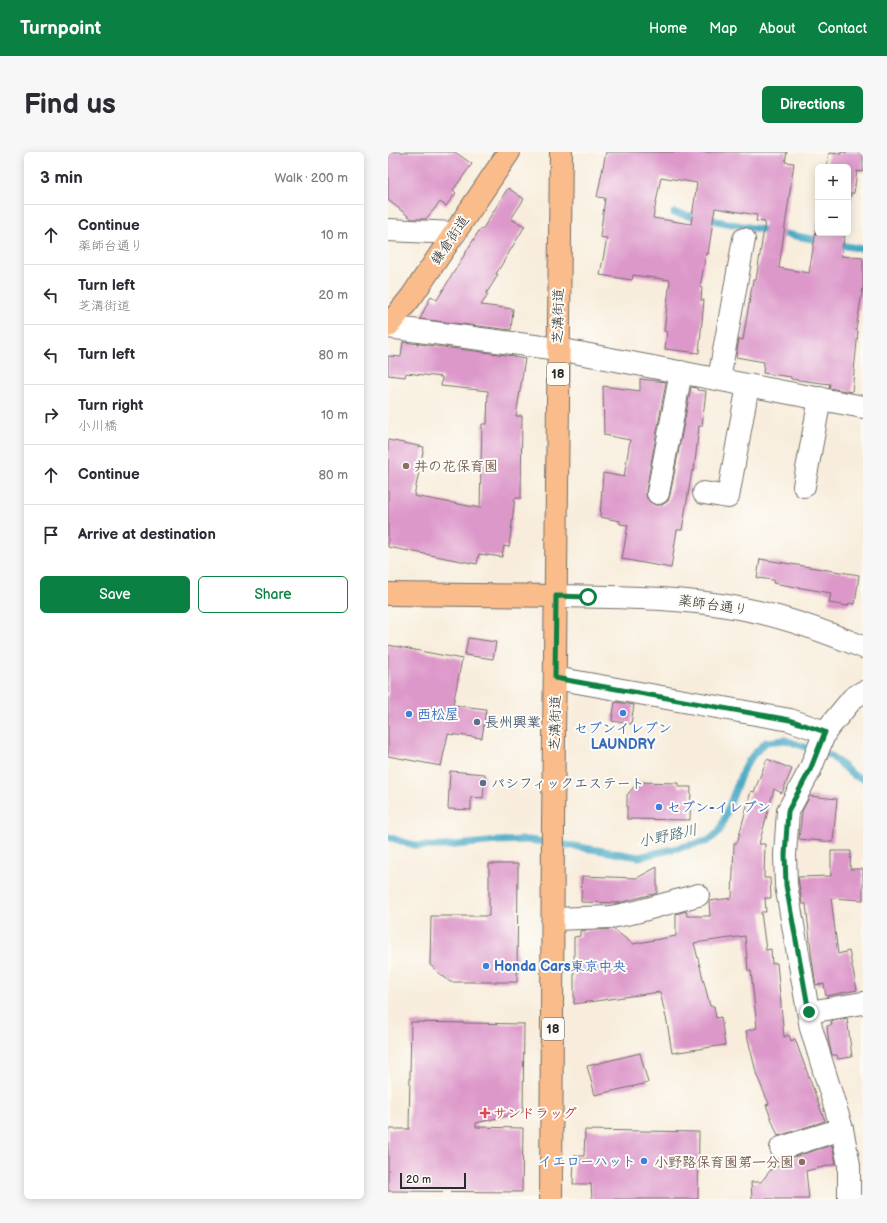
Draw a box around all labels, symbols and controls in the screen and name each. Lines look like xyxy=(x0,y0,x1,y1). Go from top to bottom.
text: Turnpoint xyxy=(20,17,101,40)
text: Home xyxy=(649,20,687,37)
text: Map xyxy=(709,20,737,37)
text: About xyxy=(759,20,796,37)
text: Contact xyxy=(818,20,867,37)
button: Directions xyxy=(762,86,863,123)
text: Find us xyxy=(24,88,116,121)
map controls xyxy=(815,164,851,236)
button: + xyxy=(815,164,851,200)
text: 3 min xyxy=(40,168,83,188)
text: Walk · 200 m xyxy=(275,170,348,186)
button: − xyxy=(815,200,851,236)
street label: 鎌倉街道 xyxy=(427,212,473,268)
text: Continue xyxy=(78,216,140,235)
icon: ahead xyxy=(40,224,62,246)
text: 10 m xyxy=(321,227,348,243)
text: 薬師台通り xyxy=(78,238,143,254)
text: Turn left xyxy=(78,276,135,295)
icon: left xyxy=(40,284,62,306)
text: 20 m xyxy=(318,287,348,303)
street label: 芝溝街道 xyxy=(549,288,567,344)
text: 芝溝街道 xyxy=(78,298,130,314)
icon: left xyxy=(40,344,62,366)
text: Turn left xyxy=(78,345,135,364)
text: 80 m xyxy=(319,347,348,363)
road number: 18 xyxy=(547,363,569,385)
text: Turn right xyxy=(78,396,143,415)
icon: right xyxy=(40,404,62,426)
text: 10 m xyxy=(321,407,348,423)
text: 小川橋 xyxy=(78,418,117,434)
place label: 井の花保育園 xyxy=(414,458,498,475)
marker: 井の花保育園 xyxy=(401,461,411,471)
icon: ahead xyxy=(40,464,62,486)
text: Continue xyxy=(78,465,140,484)
text: 80 m xyxy=(319,467,348,483)
icon: arrive xyxy=(40,524,62,546)
text: Arrive at destination xyxy=(78,525,216,544)
button: Save xyxy=(40,576,190,613)
button: Share xyxy=(198,576,348,613)
route start xyxy=(579,588,597,606)
street label: 薬師台通り xyxy=(677,592,749,618)
street label: 芝溝街道 xyxy=(546,695,564,751)
place label: 西松屋 xyxy=(417,706,459,723)
marker: セブンイレブン LAUNDRY xyxy=(618,708,628,718)
marker: 西松屋 xyxy=(404,709,414,719)
place label: 長州興業 xyxy=(485,714,541,731)
marker: 長州興業 xyxy=(472,717,482,727)
place label: セブンイレブン LAUNDRY xyxy=(574,720,672,753)
place label: パシフィックエステート xyxy=(491,775,645,792)
marker: パシフィックエステート xyxy=(478,778,488,788)
place label: セブン-イレブン xyxy=(667,799,771,816)
marker: セブン-イレブン xyxy=(654,802,664,812)
water label: 小野路川 xyxy=(637,820,699,852)
place label: Honda Cars東京中央 xyxy=(494,958,627,975)
marker: Honda Cars東京中央 xyxy=(481,961,491,971)
route end xyxy=(800,1003,818,1021)
road number: 18 xyxy=(542,1018,564,1040)
place label: サンドラッグ xyxy=(493,1105,577,1122)
marker: サンドラッグ xyxy=(480,1108,490,1118)
place label: イエローハット xyxy=(538,1153,636,1170)
place label: 小野路保育園第一分園 xyxy=(654,1154,794,1171)
marker: イエローハット xyxy=(639,1156,649,1166)
marker: 小野路保育園第一分園 xyxy=(797,1157,807,1167)
scale bar xyxy=(400,1171,466,1190)
text: 20 m xyxy=(406,1173,431,1186)

